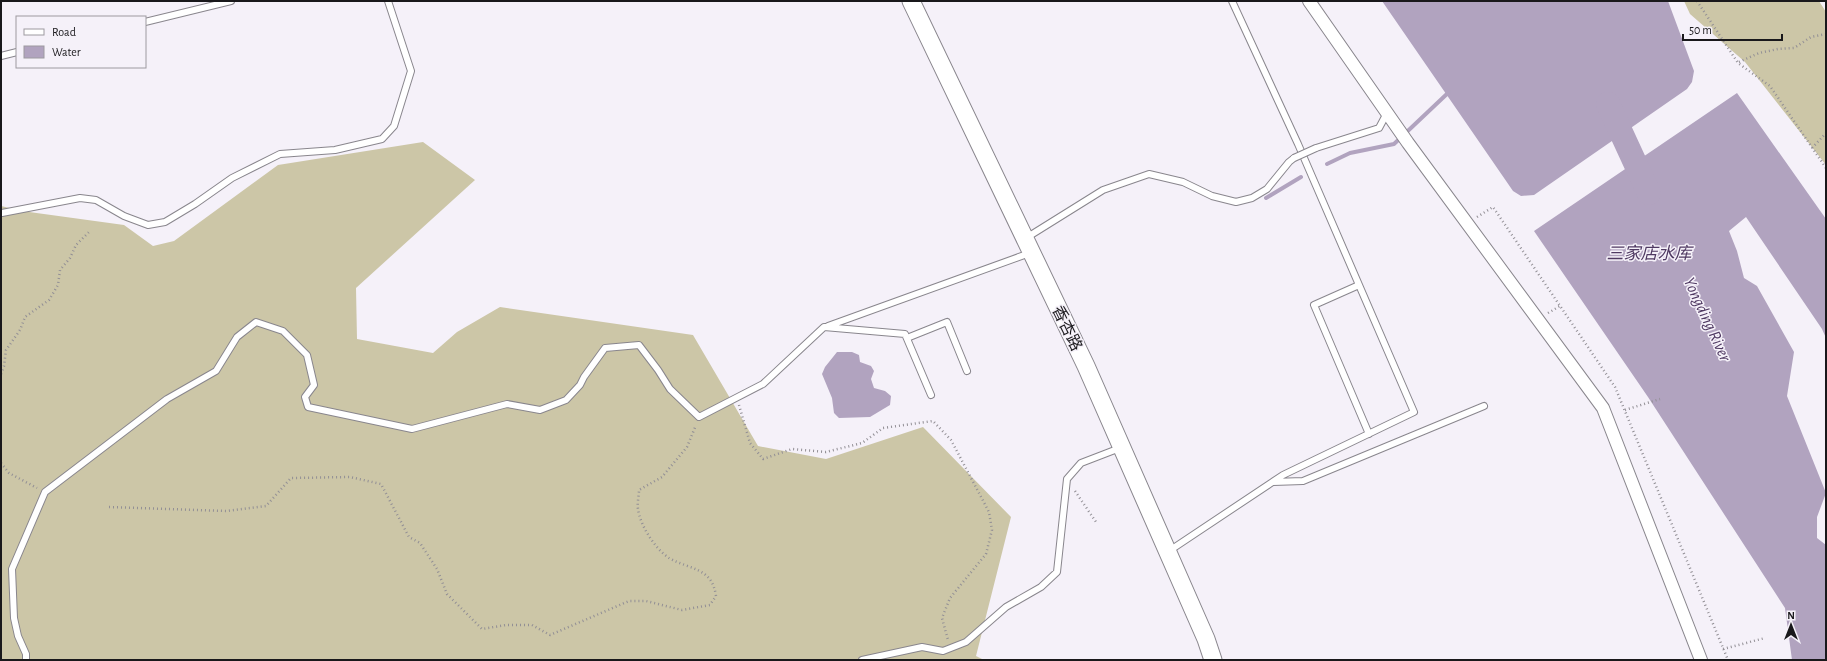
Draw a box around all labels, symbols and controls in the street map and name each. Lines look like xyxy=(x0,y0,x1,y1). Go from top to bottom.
legend xyxy=(16,16,146,68)
scale bar xyxy=(1683,16,1782,42)
text: 50 m xyxy=(1689,24,1712,36)
text: Road xyxy=(52,26,76,38)
text: Water xyxy=(52,46,81,58)
water label: 三家店水库 xyxy=(1607,244,1694,262)
water label: Yongding River xyxy=(1681,275,1735,364)
street label: 香杏路 xyxy=(1049,303,1086,354)
north arrow xyxy=(1771,605,1811,645)
text: N xyxy=(1787,610,1795,621)

